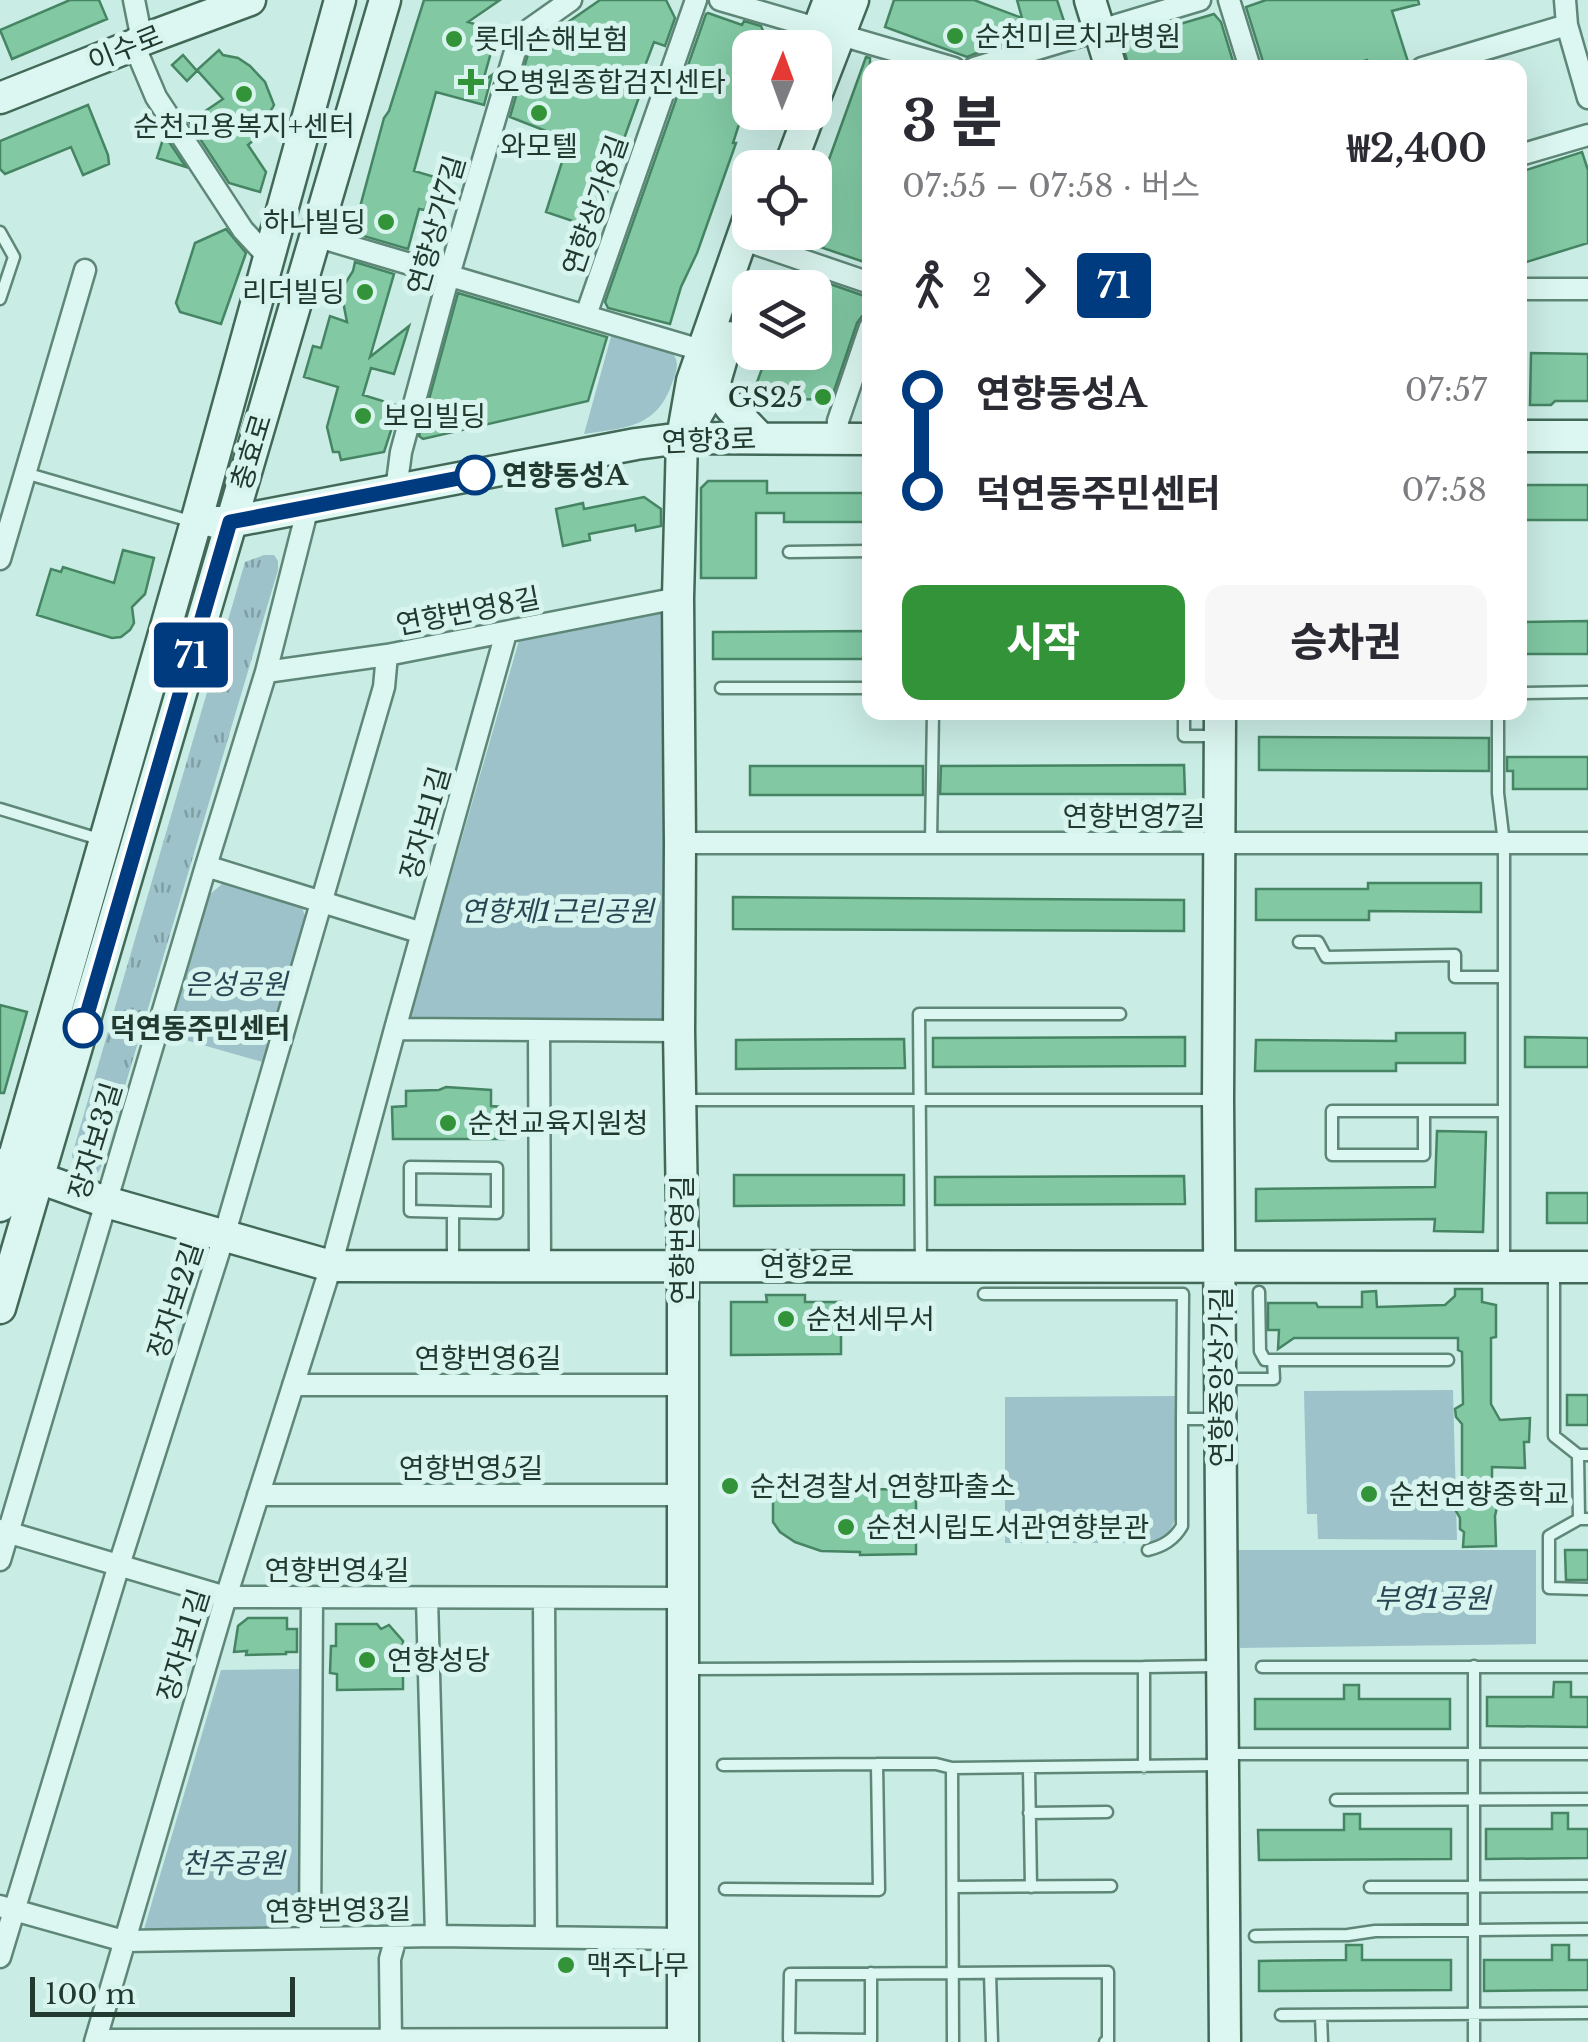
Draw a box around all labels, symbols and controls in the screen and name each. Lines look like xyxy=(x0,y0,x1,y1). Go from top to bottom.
street label: 이수로 xyxy=(83,18,168,79)
place label: 순천미르치과병원 xyxy=(975,19,1181,54)
place label: 롯데손해보험 xyxy=(474,22,629,57)
marker: 순천미르치과병원 xyxy=(944,25,966,47)
marker: 롯데손해보험 xyxy=(443,28,465,50)
north arrow xyxy=(732,30,832,130)
map controls xyxy=(732,30,832,370)
place label: 오병원종합검진센타 xyxy=(494,65,726,100)
marker: 오병원종합검진센타 xyxy=(458,69,484,95)
marker: 순천고용복지+센터 xyxy=(233,83,255,105)
text: 3 분 xyxy=(902,88,1002,156)
marker: 와모텔 xyxy=(528,102,550,124)
place label: 순천고용복지+센터 xyxy=(133,109,355,144)
text: ₩2,400 xyxy=(1347,125,1487,172)
place label: 와모텔 xyxy=(500,129,578,164)
street label: 연향상가8길 xyxy=(555,131,636,280)
button: locate xyxy=(732,150,832,250)
street label: 연향상가7길 xyxy=(400,152,473,299)
text: 07:55 – 07:58 · 버스 xyxy=(902,166,1200,206)
place label: 하나빌딩 xyxy=(263,205,366,240)
marker: 하나빌딩 xyxy=(375,211,397,233)
icon: walk xyxy=(902,258,957,313)
icon: forward xyxy=(1007,258,1062,313)
text: 71 xyxy=(1097,264,1131,307)
text: 2 xyxy=(972,265,992,305)
button: layers xyxy=(732,270,832,370)
place label: 리더빌딩 xyxy=(242,275,345,310)
marker: 리더빌딩 xyxy=(354,281,376,303)
text: 연향동성A xyxy=(976,370,1147,417)
text: 07:57 xyxy=(1405,370,1487,410)
place label: GS25 xyxy=(727,380,803,415)
marker: GS25 xyxy=(812,386,834,408)
place label: 보임빌딩 xyxy=(383,399,486,434)
marker: 보임빌딩 xyxy=(352,405,374,427)
street label: 충효로 xyxy=(223,410,280,494)
street label: 연향3로 xyxy=(661,421,757,460)
marker: 연향동성A xyxy=(456,456,494,494)
place label: 연향동성A xyxy=(502,458,629,493)
text: 덕연동주민센터 xyxy=(976,470,1221,517)
text: 07:58 xyxy=(1401,470,1487,510)
street label: 연향번영8길 xyxy=(393,580,543,643)
button: 시작 xyxy=(902,585,1185,700)
button: 승차권 xyxy=(1205,585,1487,700)
line badge: 71 xyxy=(146,622,236,688)
text: 71 xyxy=(174,634,208,677)
street label: 장자보1길 xyxy=(393,763,458,883)
street label: 연향번영7길 xyxy=(1063,799,1205,834)
park label: 연향제1근린공원 xyxy=(460,894,656,929)
park label: 은성공원 xyxy=(184,967,290,1002)
marker: 덕연동주민센터 xyxy=(64,1009,102,1047)
place label: 덕연동주민센터 xyxy=(110,1011,290,1046)
street label: 장자보3길 xyxy=(61,1079,130,1204)
place label: 순천교육지원청 xyxy=(468,1106,648,1141)
marker: 순천교육지원청 xyxy=(437,1112,459,1134)
street label: 연향번영길 xyxy=(665,1176,700,1304)
street label: 장자보2길 xyxy=(140,1238,211,1363)
street label: 연향2로 xyxy=(760,1249,854,1284)
street label: 연향중앙상가길 xyxy=(1204,1287,1239,1467)
place label: 순천세무서 xyxy=(806,1302,935,1337)
marker: 순천세무서 xyxy=(775,1308,797,1330)
street label: 연향번영6길 xyxy=(415,1341,561,1376)
street label: 연향번영5길 xyxy=(399,1451,543,1486)
place label: 순천경찰서 연향파출소 xyxy=(750,1469,1016,1504)
marker: 순천경찰서 연향파출소 xyxy=(719,1475,741,1497)
place label: 순천연향중학교 xyxy=(1389,1477,1569,1512)
marker: 순천연향중학교 xyxy=(1358,1483,1380,1505)
place label: 순천시립도서관연향분관 xyxy=(866,1510,1149,1545)
marker: 순천시립도서관연향분관 xyxy=(835,1516,857,1538)
street label: 연향번영4길 xyxy=(264,1553,410,1588)
park label: 부영1공원 xyxy=(1374,1581,1492,1616)
street label: 장자보1길 xyxy=(150,1585,217,1706)
place label: 연향성당 xyxy=(387,1643,490,1678)
marker: 연향성당 xyxy=(356,1649,378,1671)
park label: 천주공원 xyxy=(181,1846,287,1881)
street label: 연향번영3길 xyxy=(265,1892,411,1929)
place label: 맥주나무 xyxy=(586,1948,689,1983)
marker: 맥주나무 xyxy=(555,1954,577,1976)
scale bar xyxy=(30,1972,295,2016)
text: 100 m xyxy=(45,1977,136,2012)

